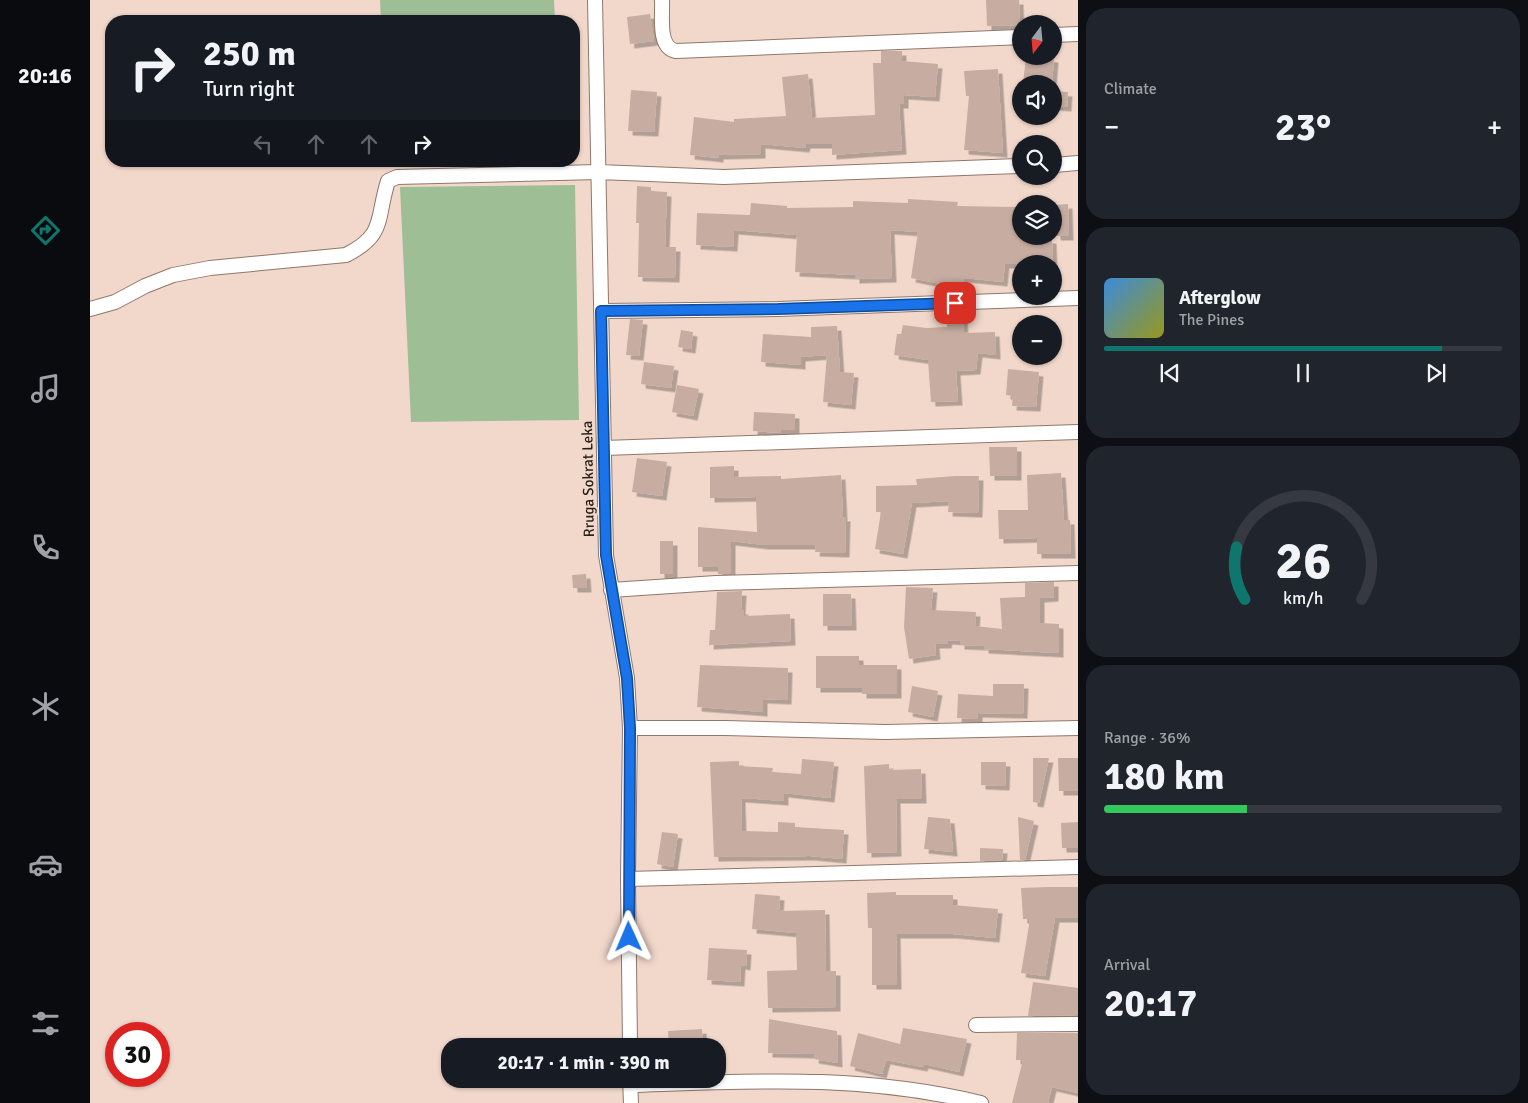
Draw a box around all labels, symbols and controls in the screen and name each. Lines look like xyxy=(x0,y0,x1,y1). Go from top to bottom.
north arrow xyxy=(1012,15,1062,65)
map controls xyxy=(1012,15,1062,365)
text: 250 m xyxy=(203,32,296,75)
icon: right xyxy=(120,35,185,100)
text: 20:16 xyxy=(18,62,72,89)
text: Turn right xyxy=(203,75,295,102)
button: sound xyxy=(1012,75,1062,125)
text: Climate xyxy=(1104,79,1157,99)
text: 23° xyxy=(1275,104,1331,151)
text: − xyxy=(1104,110,1119,144)
text: + xyxy=(1487,110,1502,144)
icon: left xyxy=(249,130,277,158)
icon: ahead xyxy=(302,130,330,158)
icon: ahead xyxy=(355,130,383,158)
icon: right xyxy=(408,130,436,158)
button: search xyxy=(1012,135,1062,185)
button: layers xyxy=(1012,195,1062,245)
icon: directions xyxy=(28,213,63,248)
button: + xyxy=(1012,255,1062,305)
pin xyxy=(934,282,976,324)
text: Afterglow xyxy=(1179,286,1261,310)
icon: arrive xyxy=(941,289,969,317)
text: The Pines xyxy=(1179,310,1244,330)
button: − xyxy=(1012,315,1062,365)
icon: previous xyxy=(1156,359,1184,387)
icon: pause xyxy=(1289,359,1317,387)
icon: next xyxy=(1422,359,1450,387)
icon: music xyxy=(28,371,63,406)
street label: Rruga Sokrat Leka xyxy=(578,421,598,537)
text: 26 xyxy=(1275,529,1331,593)
icon: phone xyxy=(28,530,63,565)
text: km/h xyxy=(1283,587,1323,609)
icon: climate xyxy=(28,689,63,724)
text: Range · 36% xyxy=(1104,728,1190,748)
text: 180 km xyxy=(1104,753,1225,800)
icon: car xyxy=(28,847,63,882)
position arrow xyxy=(602,910,654,962)
text: Arrival xyxy=(1104,955,1150,975)
text: 20:17 xyxy=(1104,980,1197,1027)
icon: filters xyxy=(28,1006,63,1041)
speed limit sign: 30 xyxy=(105,1022,170,1087)
text: 20:17 · 1 min · 390 m xyxy=(497,1051,670,1075)

